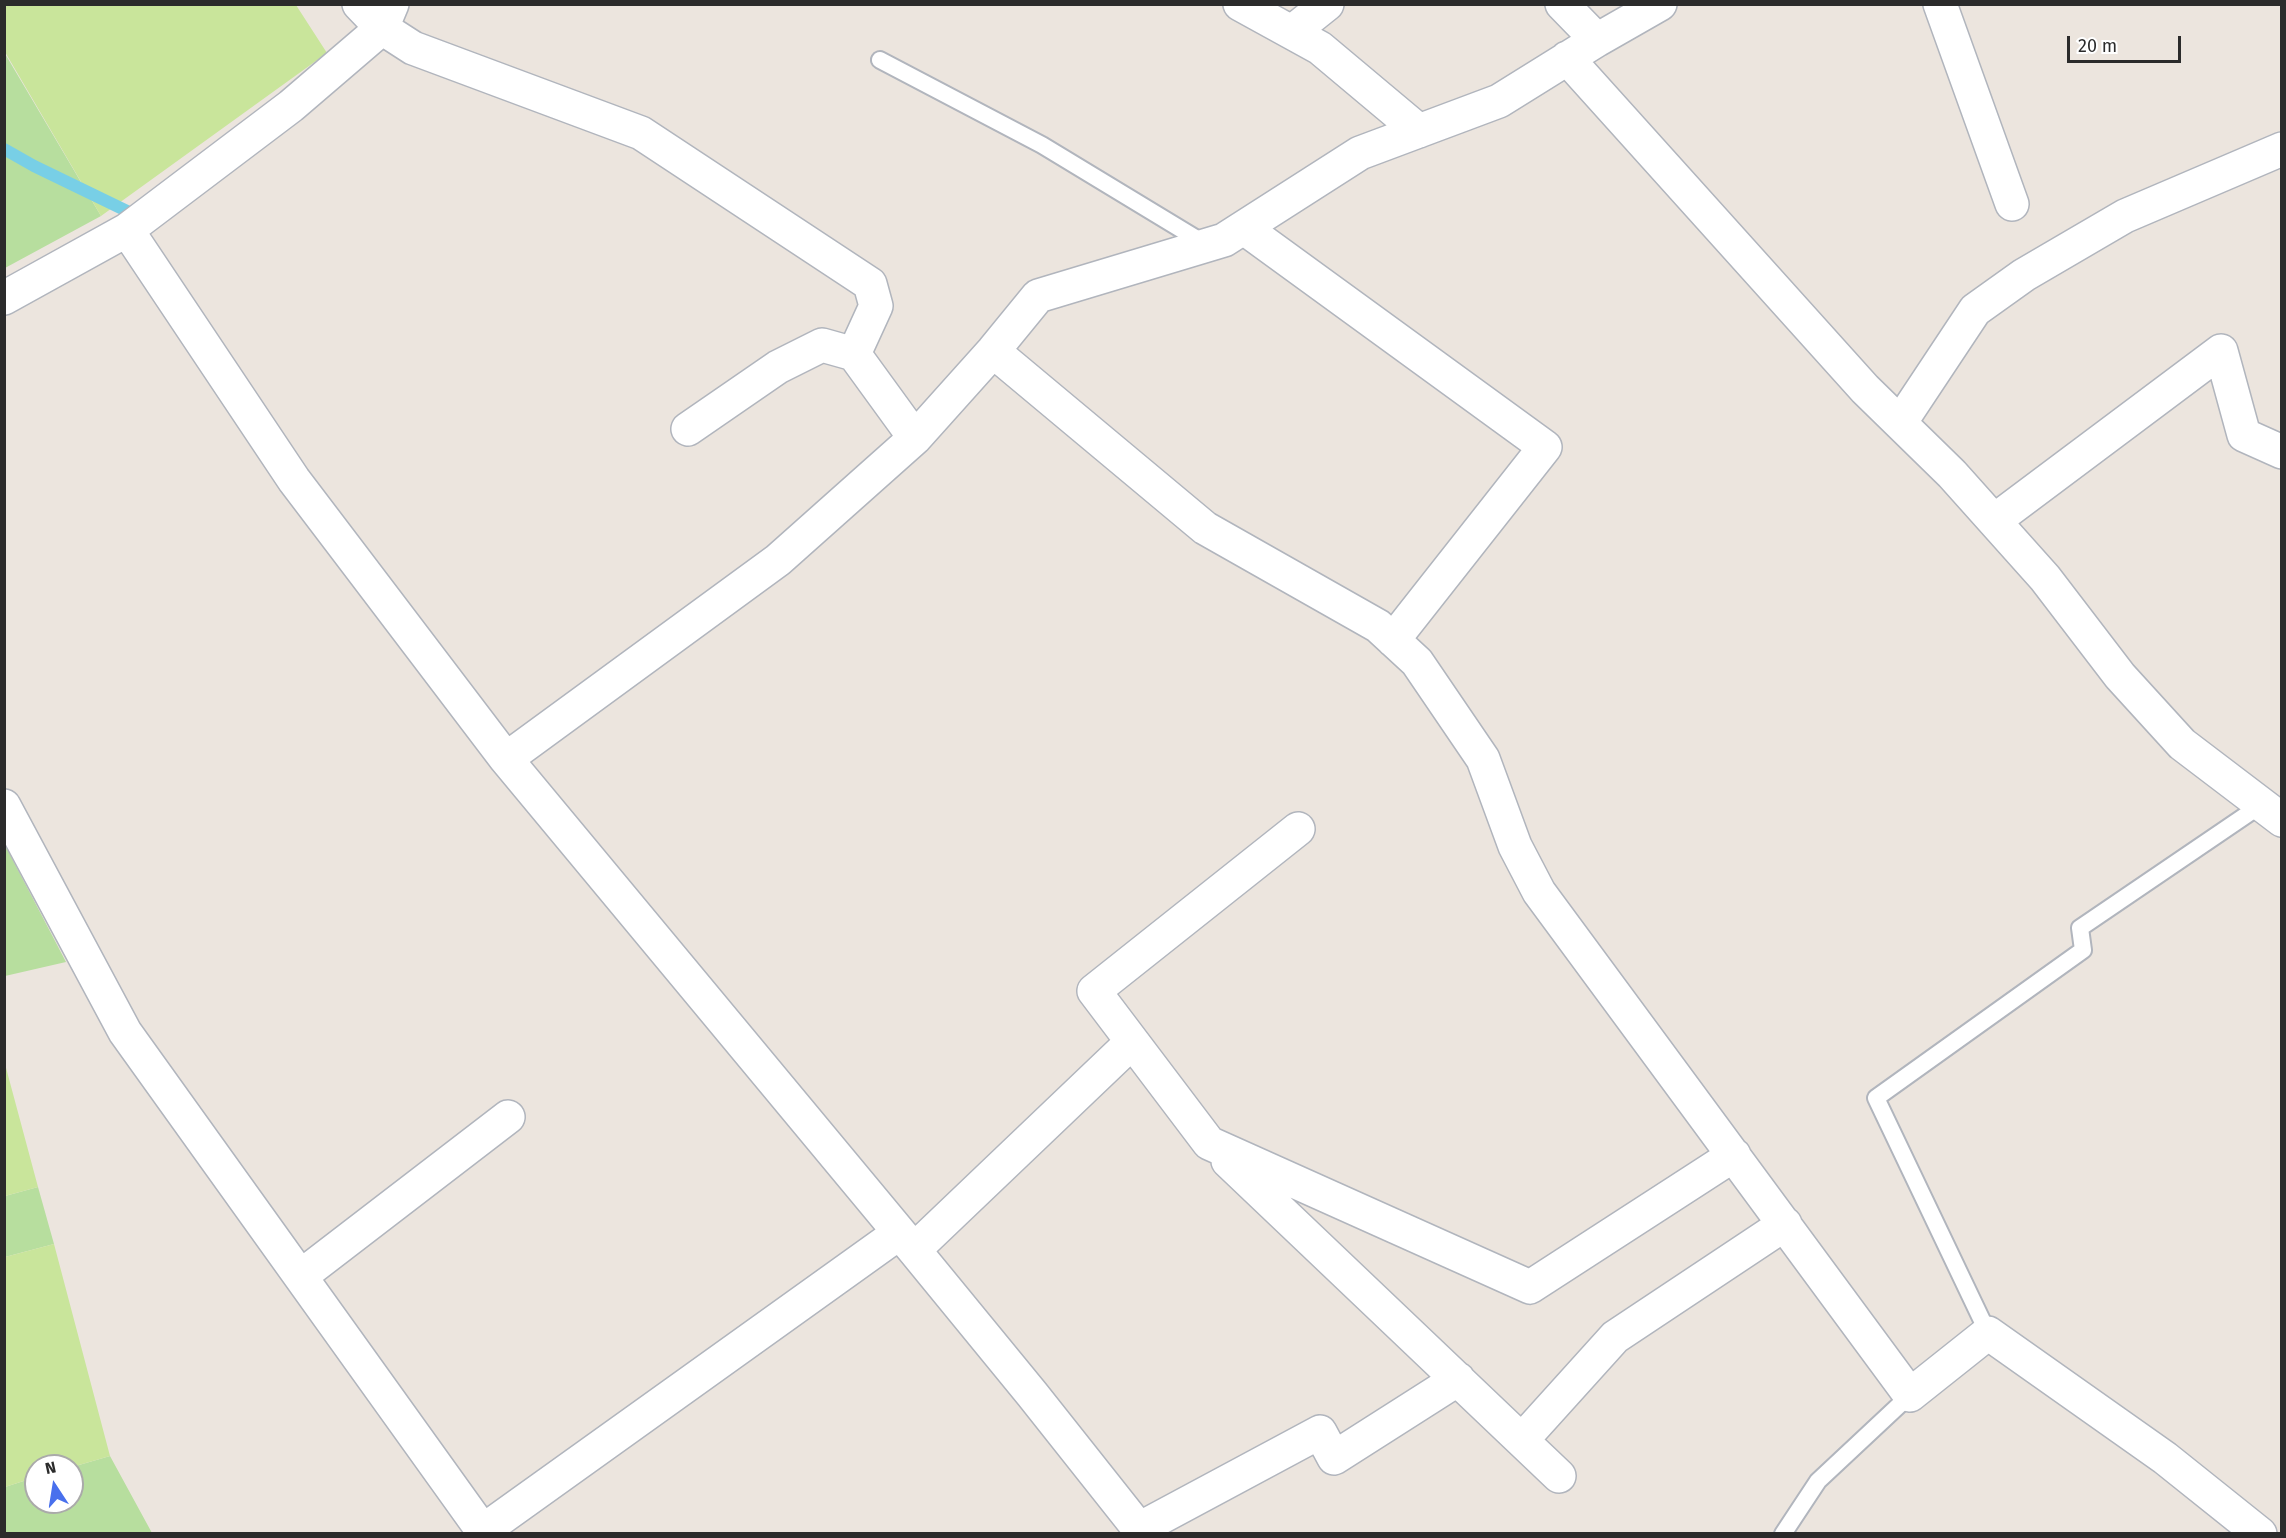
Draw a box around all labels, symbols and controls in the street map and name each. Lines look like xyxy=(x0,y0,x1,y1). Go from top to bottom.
scale bar xyxy=(2070,24,2184,62)
text: 20 m xyxy=(2078,35,2117,57)
north arrow xyxy=(24,1454,84,1514)
text: N xyxy=(43,1457,58,1478)

